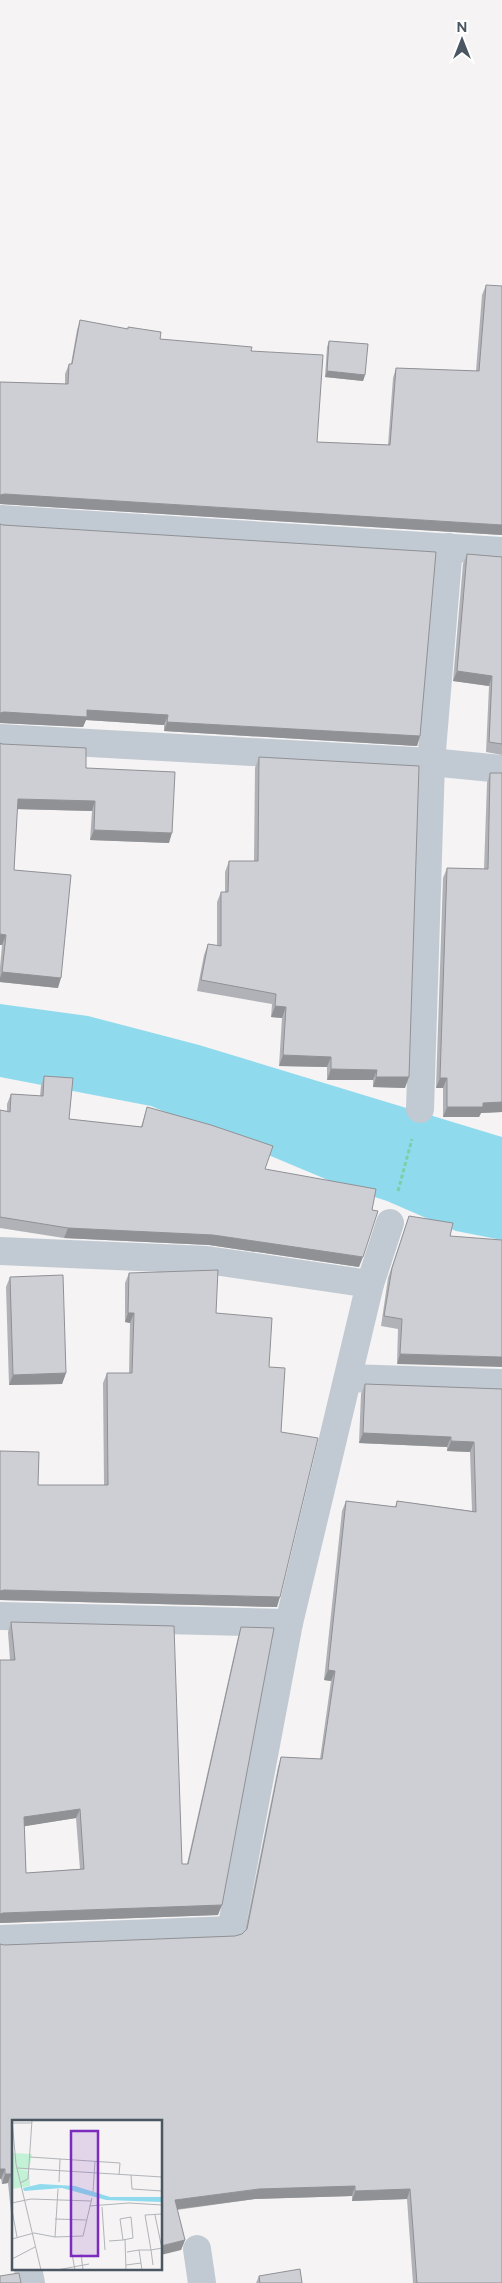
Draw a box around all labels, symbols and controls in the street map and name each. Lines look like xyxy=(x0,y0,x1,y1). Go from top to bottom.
north arrow xyxy=(437,15,487,65)
text: N xyxy=(457,19,467,36)
inset map xyxy=(12,2120,162,2270)

